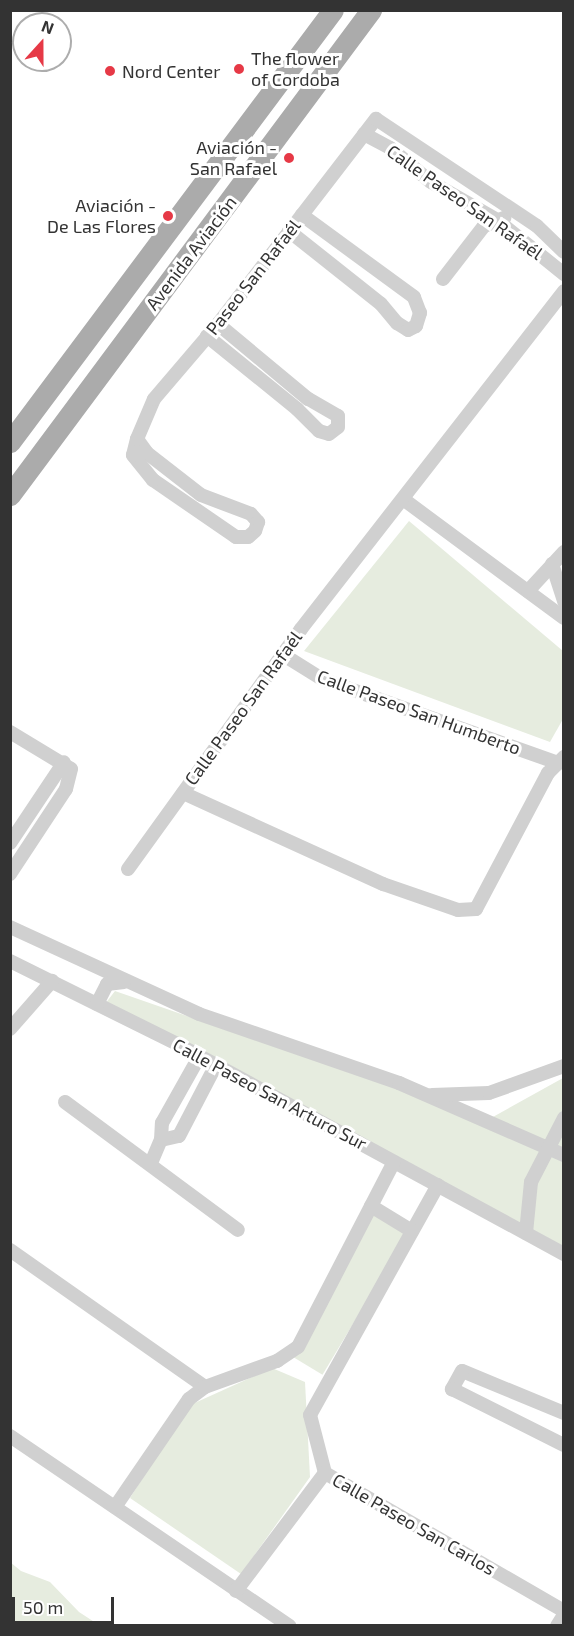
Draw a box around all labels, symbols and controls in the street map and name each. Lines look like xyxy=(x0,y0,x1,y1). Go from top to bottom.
north arrow xyxy=(12,12,72,72)
text: N xyxy=(39,16,57,38)
place label: The flower of Cordoba xyxy=(251,48,340,90)
place label: Nord Center xyxy=(122,60,220,82)
marker: The flower of Cordoba xyxy=(232,62,246,76)
marker: Nord Center xyxy=(103,64,117,78)
place label: Aviación - San Rafael xyxy=(190,137,277,180)
street label: Calle Paseo San Rafaél xyxy=(383,140,547,264)
marker: Aviación - San Rafael xyxy=(282,151,296,165)
street label: Avenida Aviación xyxy=(141,192,241,314)
place label: Aviación - De Las Flores xyxy=(47,195,156,238)
marker: Aviación - De Las Flores xyxy=(161,209,175,223)
street label: Paseo San Rafaél xyxy=(201,215,305,339)
street label: Calle Paseo San Rafaél xyxy=(180,627,306,789)
street label: Calle Paseo San Humberto xyxy=(314,665,524,759)
street label: Calle Paseo San Arturo Sur xyxy=(169,1034,371,1154)
street label: Calle Paseo San Carlos xyxy=(329,1469,499,1579)
scale bar xyxy=(15,1585,117,1623)
text: 50 m xyxy=(23,1596,63,1618)

